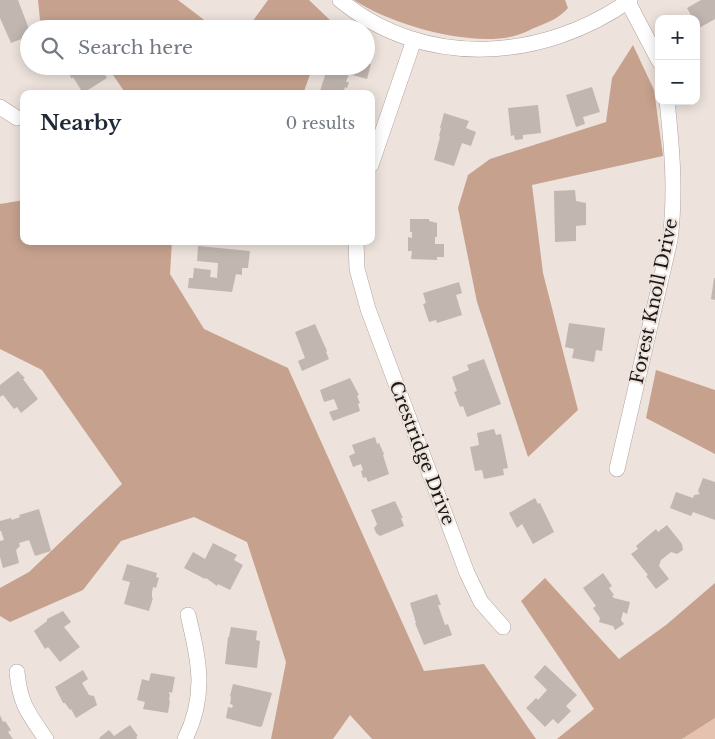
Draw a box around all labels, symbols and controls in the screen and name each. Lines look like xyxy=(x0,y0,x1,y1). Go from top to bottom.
map controls xyxy=(655,15,700,105)
button: + xyxy=(655,15,700,60)
search box xyxy=(20,20,375,75)
icon: search xyxy=(38,34,66,62)
text: Search here xyxy=(78,36,193,59)
button: − xyxy=(655,60,700,105)
text: Nearby xyxy=(40,110,121,136)
text: 0 results xyxy=(286,113,355,133)
street label: Forest Knoll Drive xyxy=(626,216,682,386)
street label: Crestridge Drive xyxy=(384,378,460,528)

